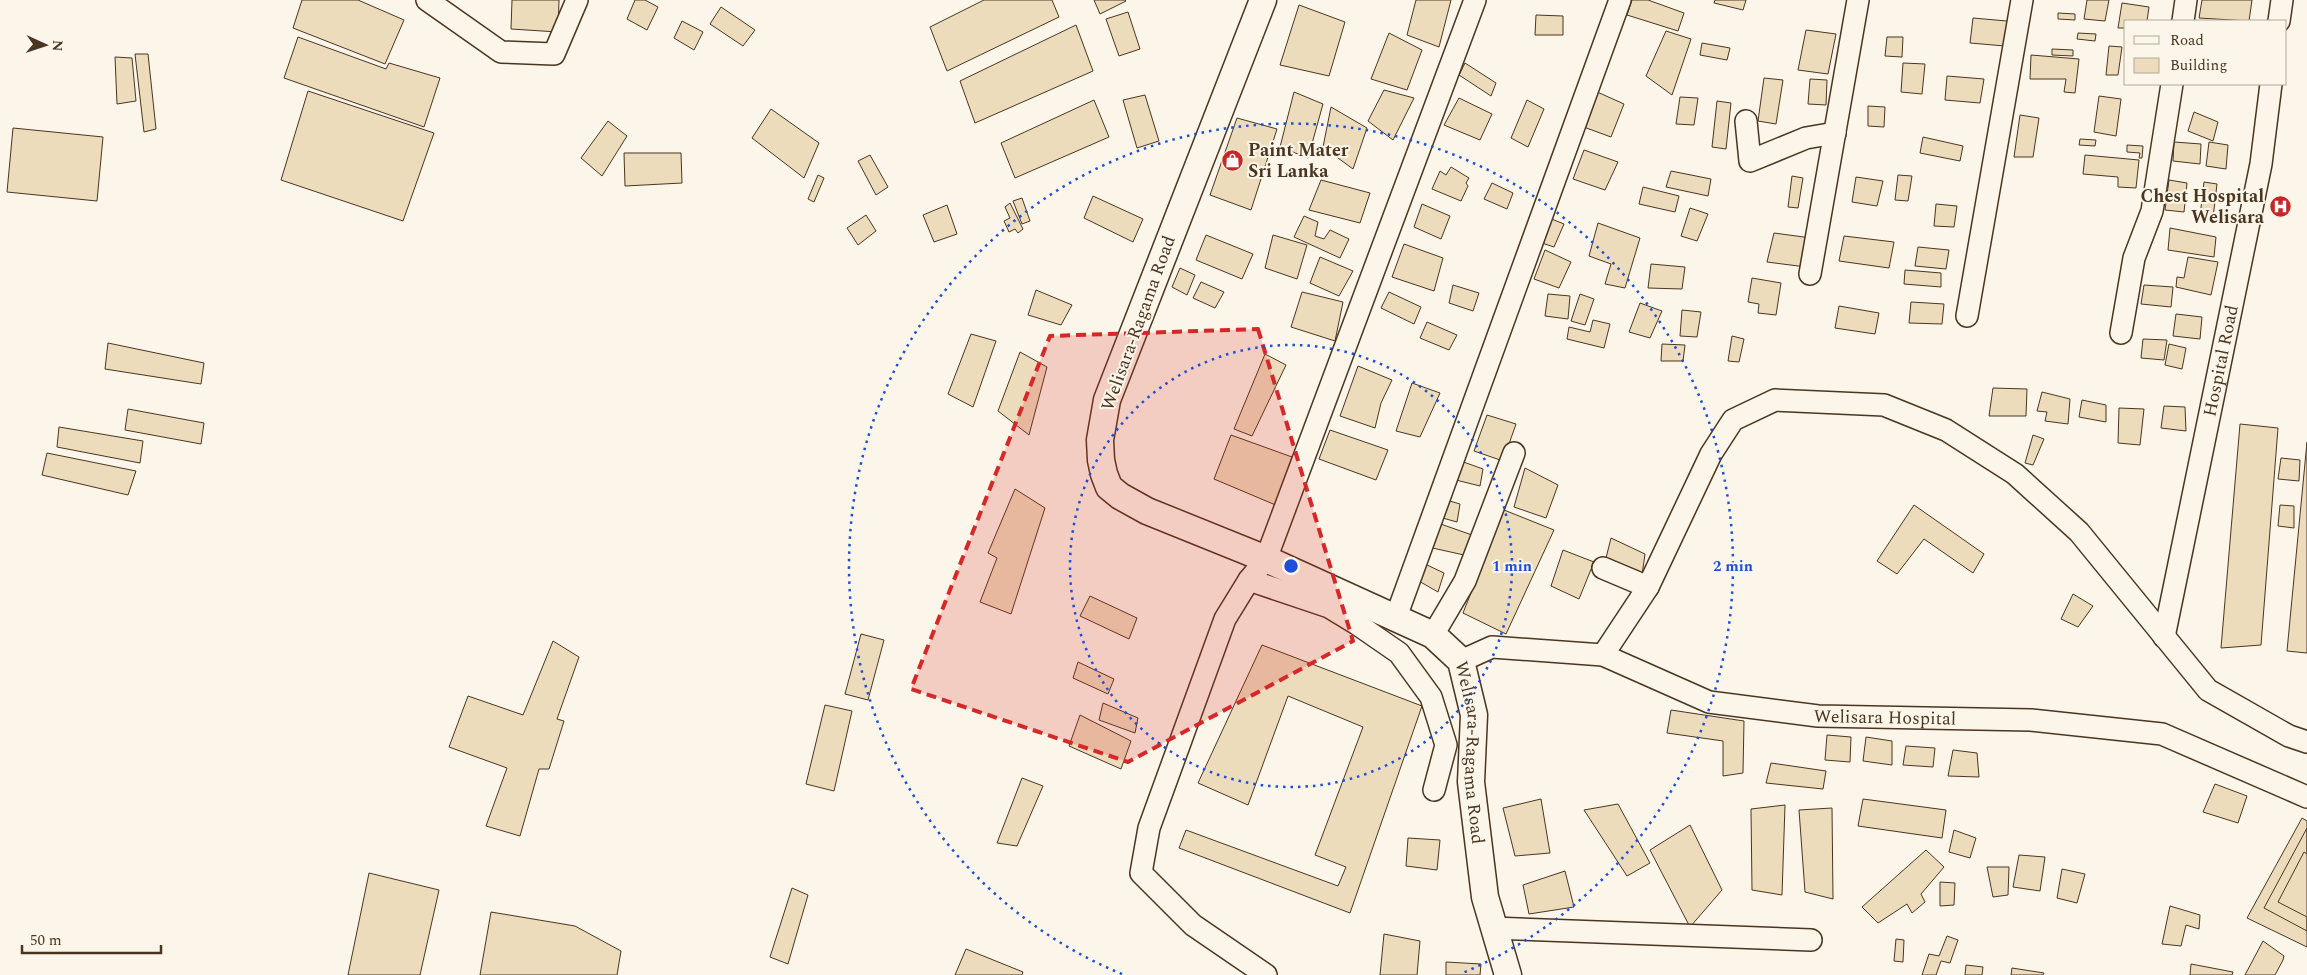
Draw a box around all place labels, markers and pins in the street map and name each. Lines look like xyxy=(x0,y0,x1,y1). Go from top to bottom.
place label: Paint Mater Sri Lanka xyxy=(1248,137,1349,185)
shop icon: Paint Mater Sri Lanka xyxy=(1220,148,1244,172)
place label: Chest Hospital Welisara xyxy=(2141,183,2265,231)
hospital icon: Chest Hospital Welisara xyxy=(2268,194,2292,218)
centre of rings xyxy=(1282,557,1300,575)

